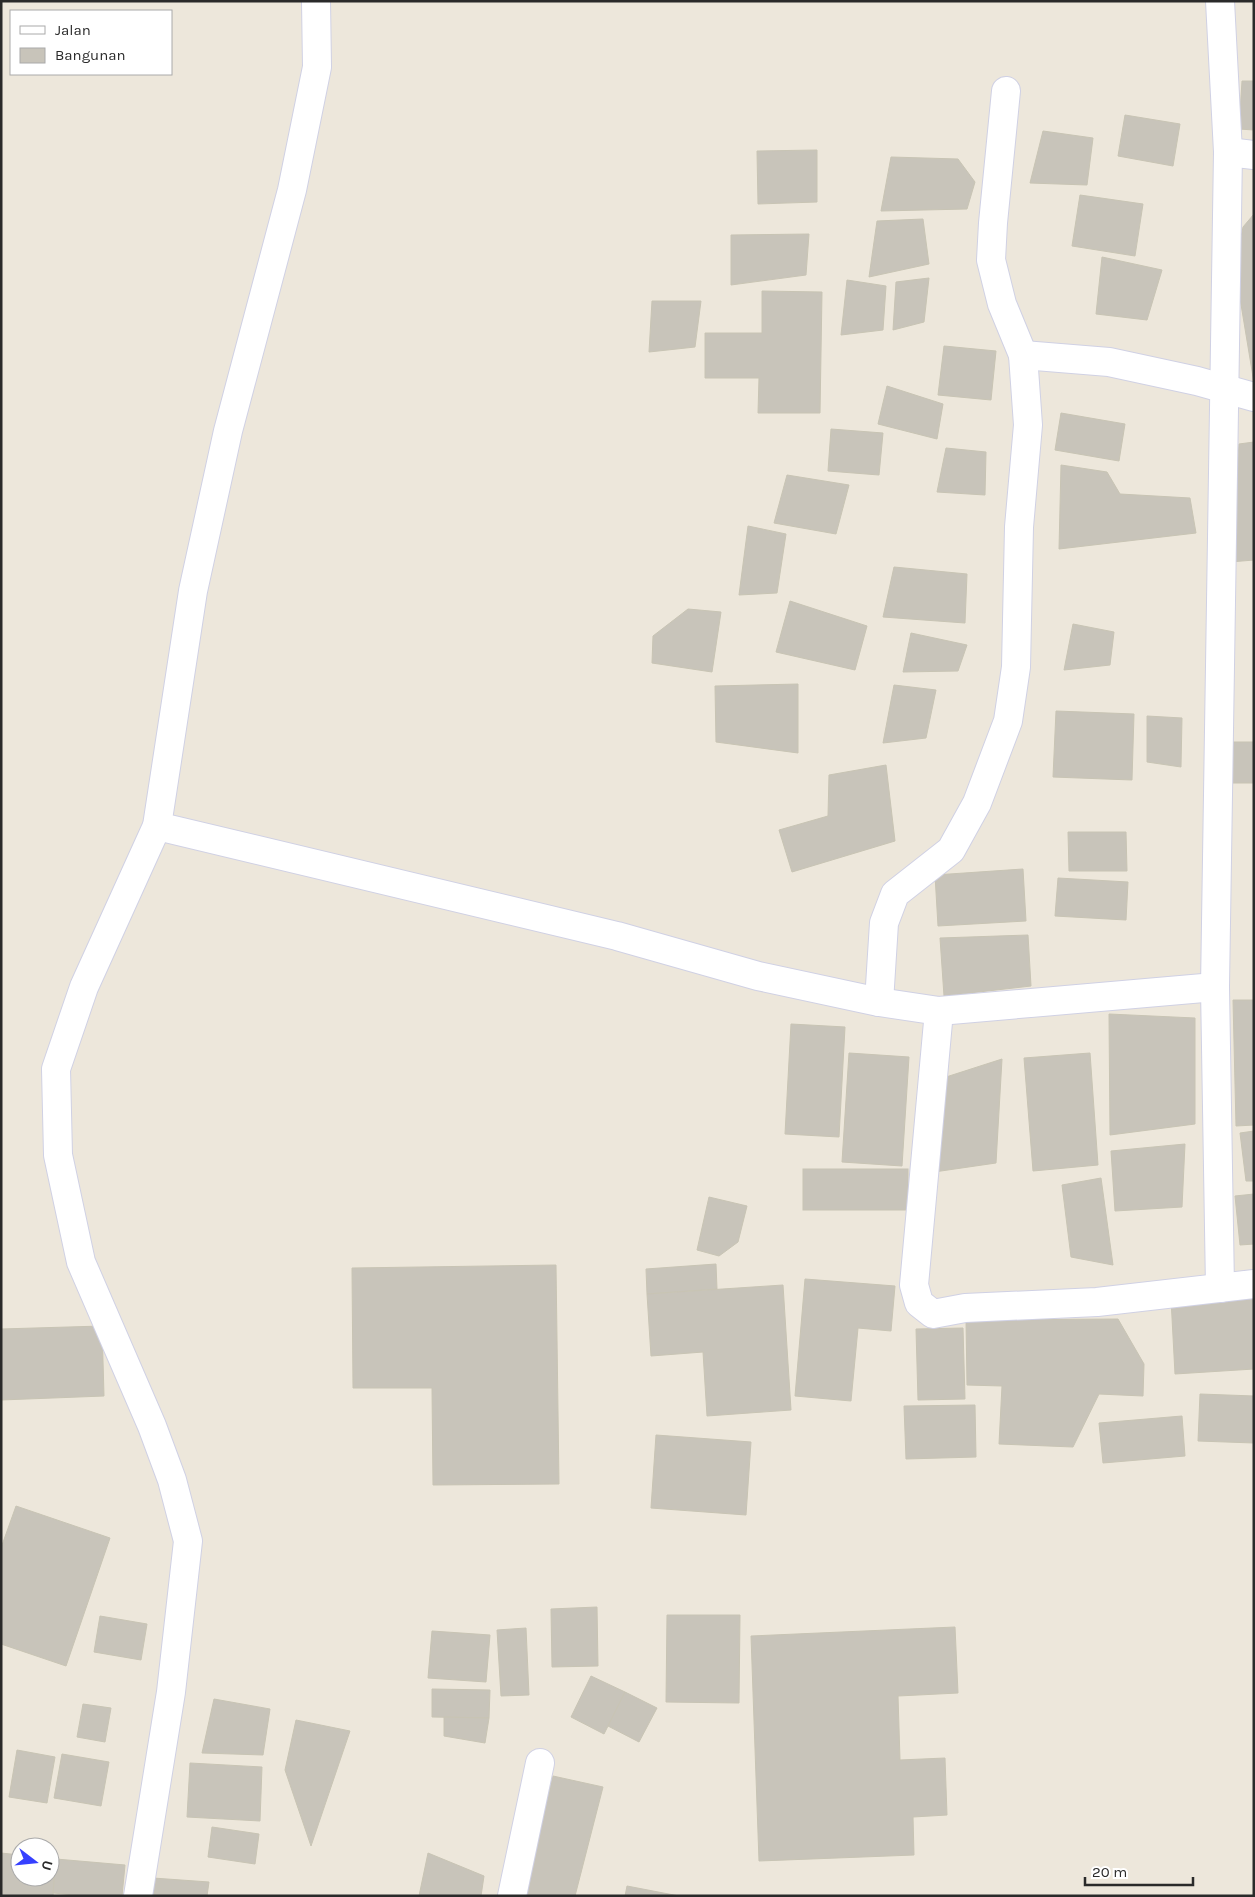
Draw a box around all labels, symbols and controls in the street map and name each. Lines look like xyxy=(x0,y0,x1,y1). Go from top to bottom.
legend xyxy=(10,10,172,75)
text: Jalan xyxy=(55,21,91,39)
text: Bangunan xyxy=(55,46,126,64)
north arrow xyxy=(10,1837,60,1887)
scale bar xyxy=(1085,1854,1192,1886)
text: U xyxy=(38,1858,57,1872)
text: 20 m xyxy=(1092,1863,1127,1881)

